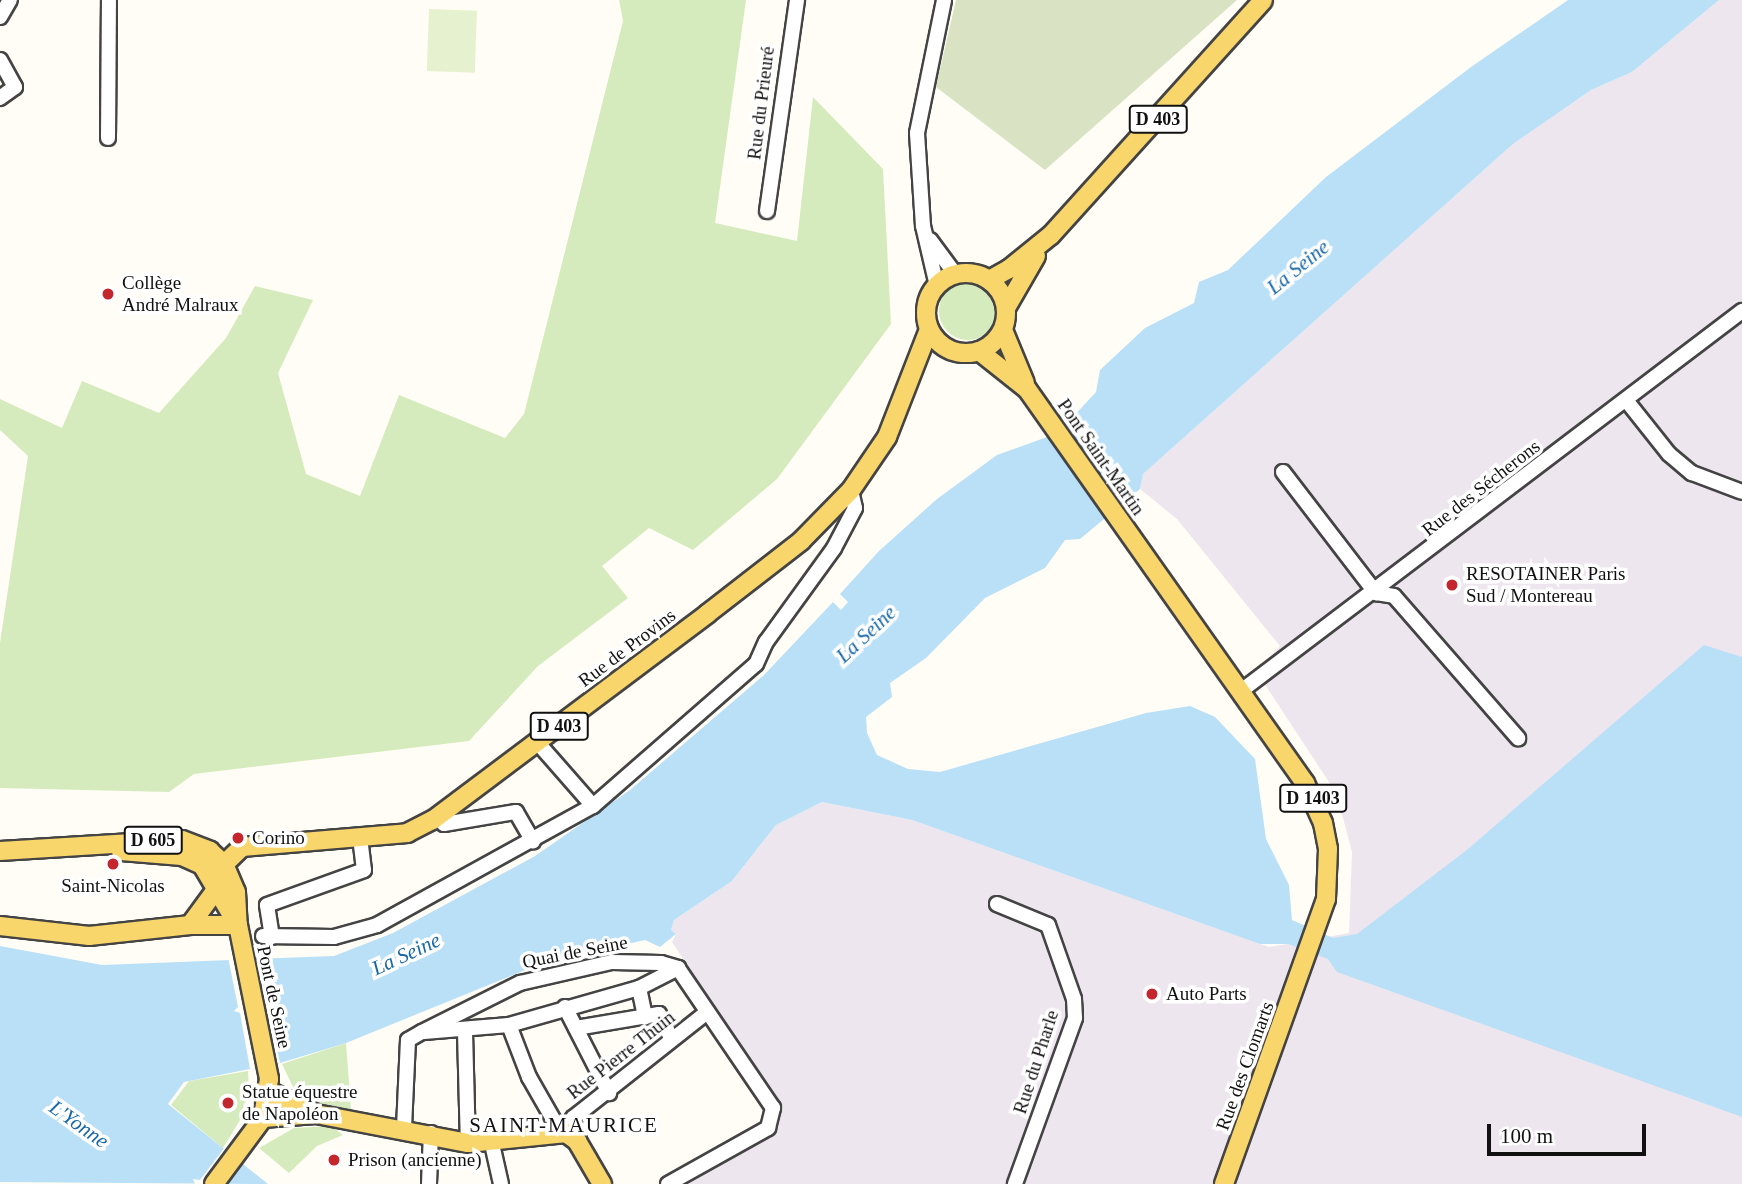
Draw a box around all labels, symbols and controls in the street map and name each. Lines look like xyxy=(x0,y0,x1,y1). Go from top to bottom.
street label: Rue du Prieuré xyxy=(743,45,779,161)
road number: D 403 xyxy=(1128,104,1188,134)
water label: La Seine xyxy=(1262,234,1334,300)
place label: Collège André Malraux xyxy=(122,272,239,316)
marker: Collège André Malraux xyxy=(100,286,116,302)
street label: Pont Saint-Martin xyxy=(1052,394,1150,520)
street label: Rue des Sécherons xyxy=(1417,435,1545,541)
place label: RESOTAINER Paris Sud / Montereau xyxy=(1466,563,1625,607)
marker: RESOTAINER Paris Sud / Montereau xyxy=(1444,577,1460,593)
water label: La Seine xyxy=(831,600,901,668)
street label: Rue de Provins xyxy=(574,604,680,692)
road number: D 403 xyxy=(529,712,589,740)
road number: D 1403 xyxy=(1278,784,1348,812)
road number: D 605 xyxy=(123,826,183,854)
place label: Corino xyxy=(252,827,305,849)
marker: Corino xyxy=(230,830,246,846)
marker: Saint-Nicolas xyxy=(105,856,121,872)
place label: Saint-Nicolas xyxy=(61,875,165,897)
water label: La Seine xyxy=(368,927,444,981)
street label: Quai de Seine xyxy=(521,931,629,973)
street label: Pont de Seine xyxy=(252,944,296,1050)
place label: Auto Parts xyxy=(1166,983,1247,1005)
marker: Auto Parts xyxy=(1144,986,1160,1002)
street label: Rue des Clomarts xyxy=(1211,999,1279,1133)
street label: Rue Pierre Thuin xyxy=(562,1006,680,1104)
street label: Rue du Pharle xyxy=(1009,1007,1063,1117)
place label: Statue équestre de Napoléon xyxy=(242,1081,358,1125)
water label: L'Yonne xyxy=(44,1095,114,1153)
marker: Statue équestre de Napoléon xyxy=(220,1095,236,1111)
scale bar xyxy=(1490,1110,1649,1154)
district label: SAINT-MAURICE xyxy=(471,1112,657,1138)
text: 100 m xyxy=(1500,1124,1553,1148)
place label: Prison (ancienne) xyxy=(348,1149,481,1171)
marker: Prison (ancienne) xyxy=(326,1152,342,1168)

